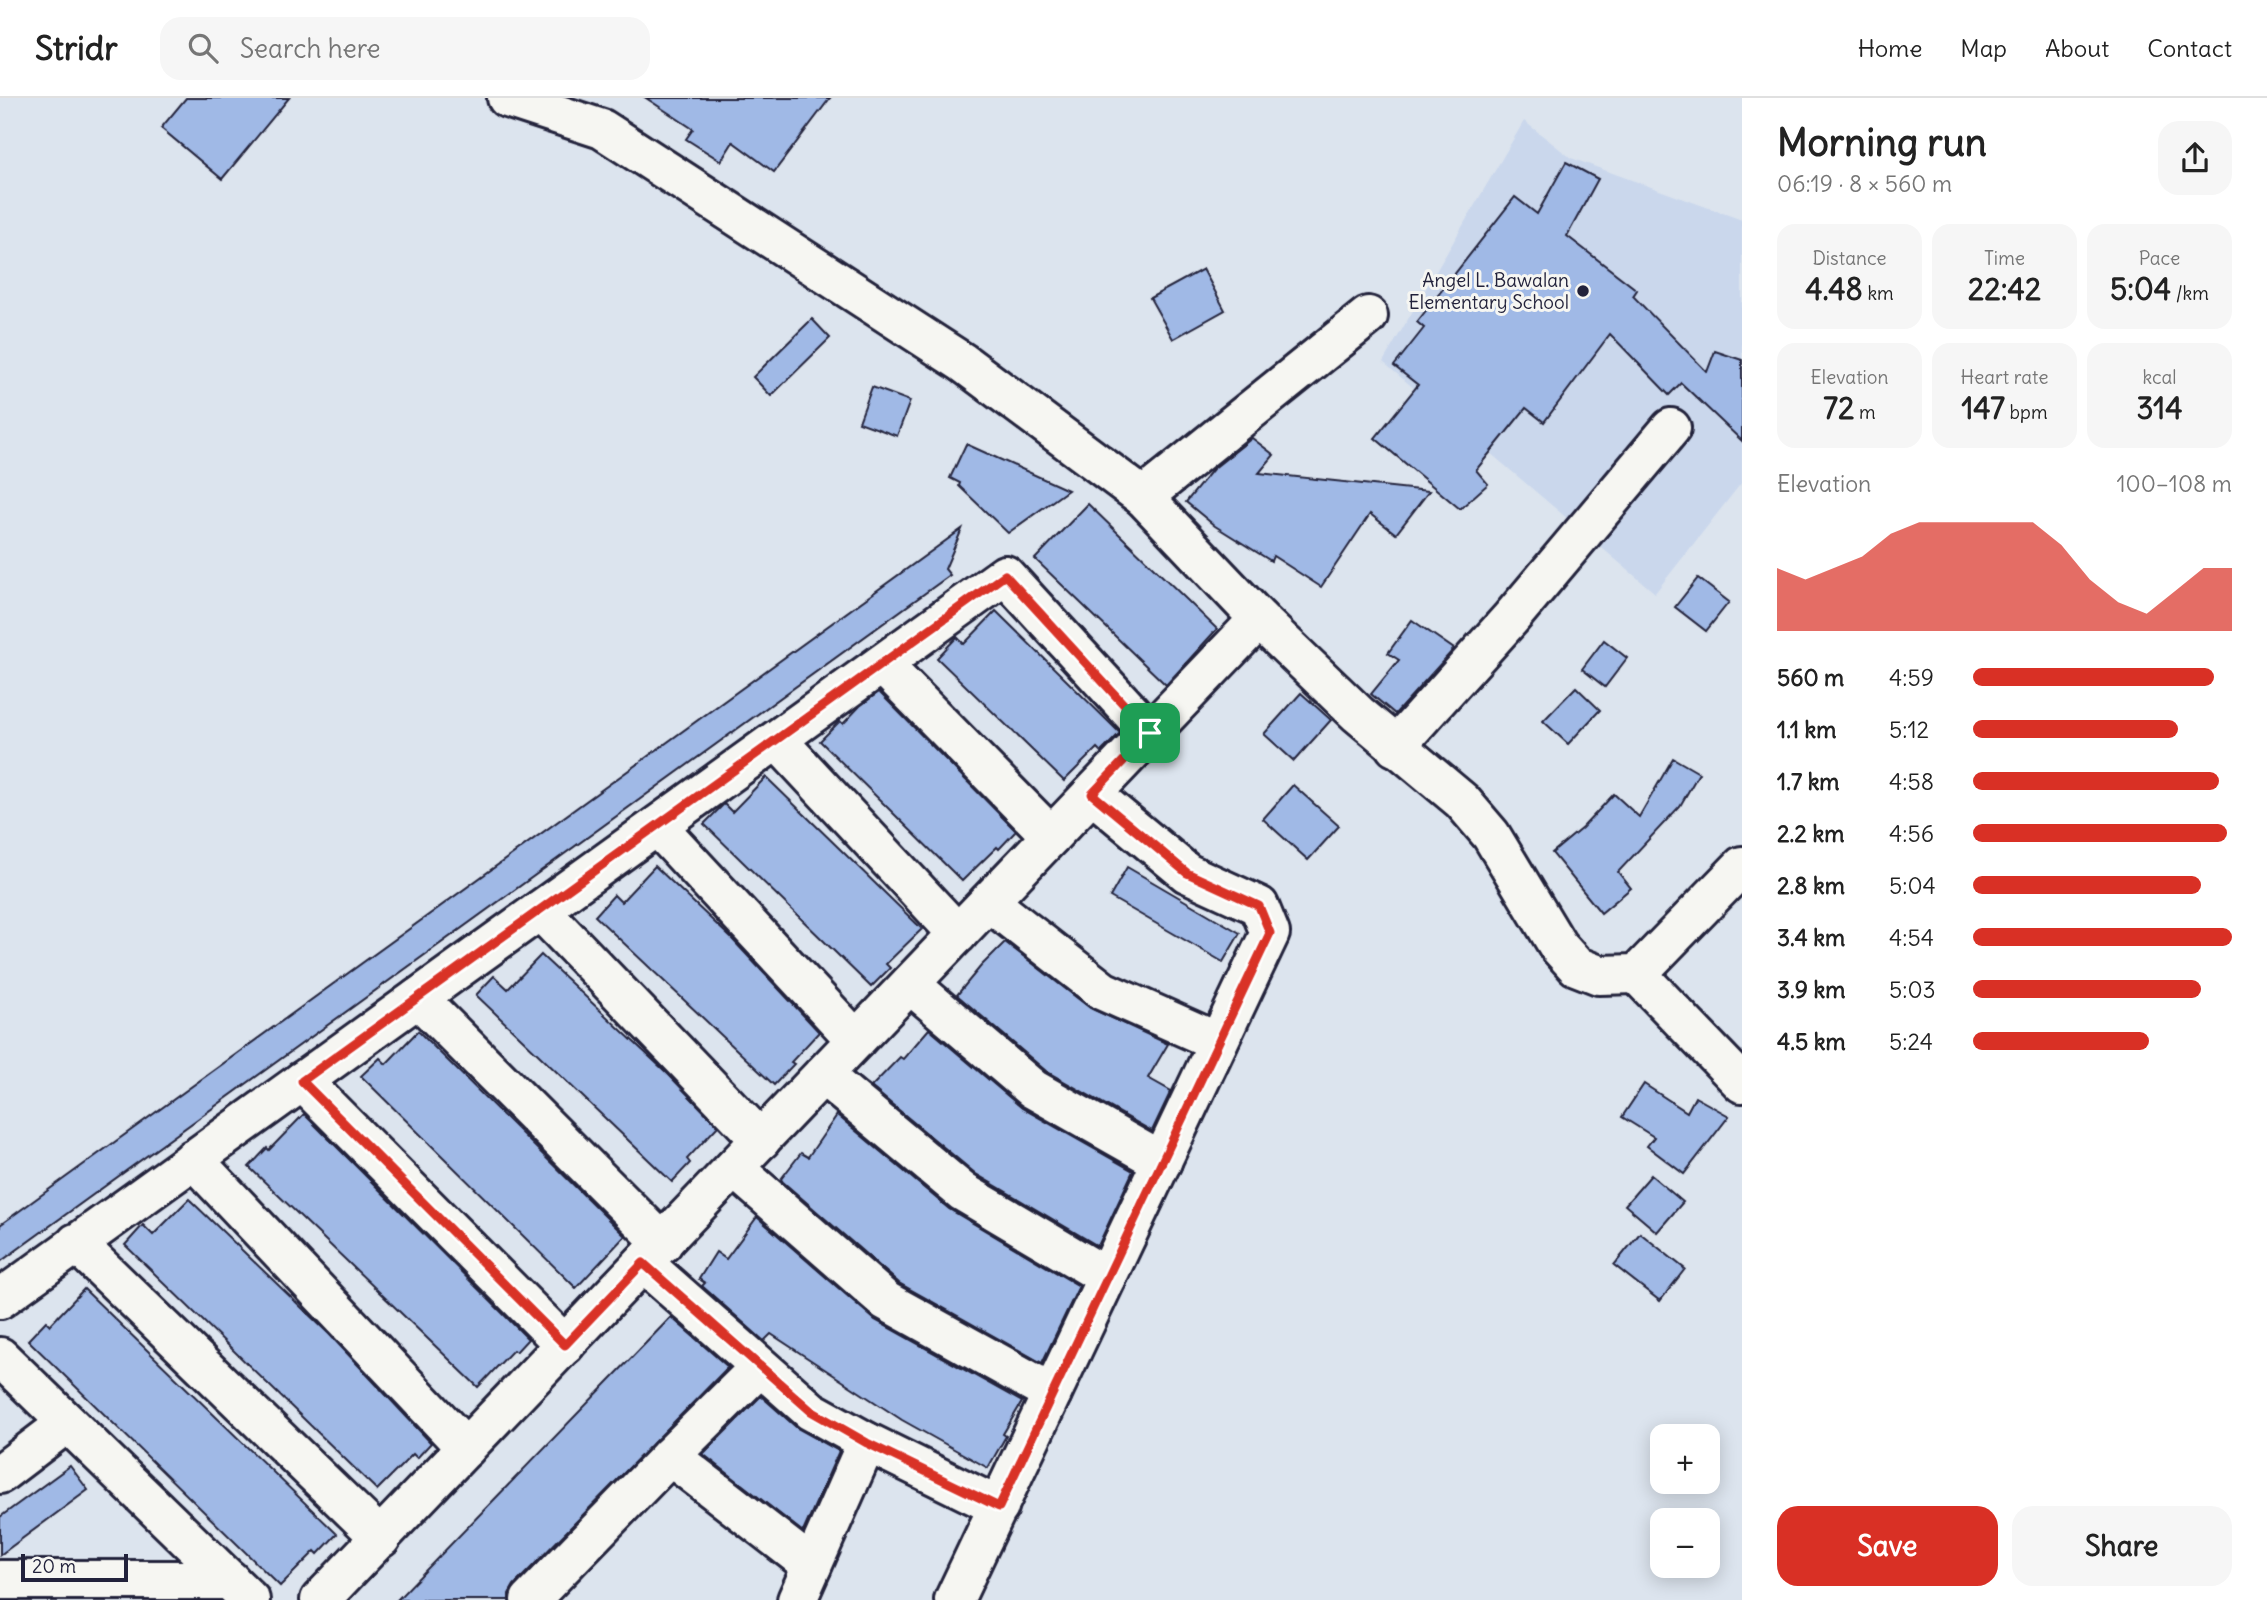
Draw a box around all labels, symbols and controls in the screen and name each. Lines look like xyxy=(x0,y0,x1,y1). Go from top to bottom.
search box xyxy=(160,17,650,80)
text: Stridr xyxy=(35,27,118,69)
icon: search xyxy=(184,29,222,67)
text: Search here xyxy=(240,32,381,65)
text: Home xyxy=(1858,33,1922,63)
text: Map xyxy=(1960,33,2007,63)
text: About xyxy=(2045,33,2109,63)
text: Contact xyxy=(2147,33,2232,63)
text: Morning run xyxy=(1777,119,1987,166)
button: share xyxy=(2158,121,2232,195)
text: 06:19 · 8 × 560 m xyxy=(1777,169,1952,198)
text: Distance xyxy=(1812,246,1887,270)
text: Time xyxy=(1984,246,2025,270)
text: Pace xyxy=(2139,246,2180,270)
place label: Angel L. Bawalan Elementary School xyxy=(1408,268,1569,314)
text: 4.48 xyxy=(1805,270,1863,308)
text: 22:42 xyxy=(1968,270,2041,308)
text: 5:04 xyxy=(2110,270,2171,308)
text: km xyxy=(1863,281,1894,305)
text: /km xyxy=(2171,281,2209,305)
marker: Angel L. Bawalan Elementary School xyxy=(1575,283,1591,299)
text: Elevation xyxy=(1811,365,1888,389)
text: Heart rate xyxy=(1960,365,2049,389)
text: kcal xyxy=(2142,365,2177,389)
text: 72 xyxy=(1823,389,1854,427)
text: 147 xyxy=(1961,389,2005,427)
text: 314 xyxy=(2137,389,2182,427)
text: m xyxy=(1854,400,1876,424)
text: bpm xyxy=(2005,400,2048,424)
text: Elevation xyxy=(1777,469,1871,498)
text: 100–108 m xyxy=(2116,469,2232,498)
text: 560 m xyxy=(1777,663,1844,692)
text: 4:59 xyxy=(1889,663,1934,692)
pin xyxy=(1120,703,1180,763)
icon: arrive xyxy=(1131,714,1169,752)
text: 1.1 km xyxy=(1777,715,1836,744)
text: 5:12 xyxy=(1889,715,1929,744)
text: 1.7 km xyxy=(1777,767,1840,796)
text: 4:58 xyxy=(1889,767,1934,796)
text: 2.2 km xyxy=(1777,819,1844,848)
text: 4:56 xyxy=(1889,819,1934,848)
text: 2.8 km xyxy=(1777,871,1845,900)
text: 5:04 xyxy=(1889,871,1936,900)
text: 3.4 km xyxy=(1777,923,1845,952)
text: 4:54 xyxy=(1889,923,1934,952)
text: 3.9 km xyxy=(1777,975,1845,1004)
text: 5:03 xyxy=(1889,975,1936,1004)
text: 4.5 km xyxy=(1777,1027,1846,1056)
text: 5:24 xyxy=(1889,1027,1933,1056)
map controls xyxy=(1650,1424,1720,1578)
button: + xyxy=(1650,1424,1720,1494)
button: Save xyxy=(1777,1506,1998,1586)
button: Share xyxy=(2012,1506,2232,1586)
button: − xyxy=(1650,1508,1720,1578)
scale bar xyxy=(21,1551,128,1583)
text: 20 m xyxy=(32,1554,76,1578)

